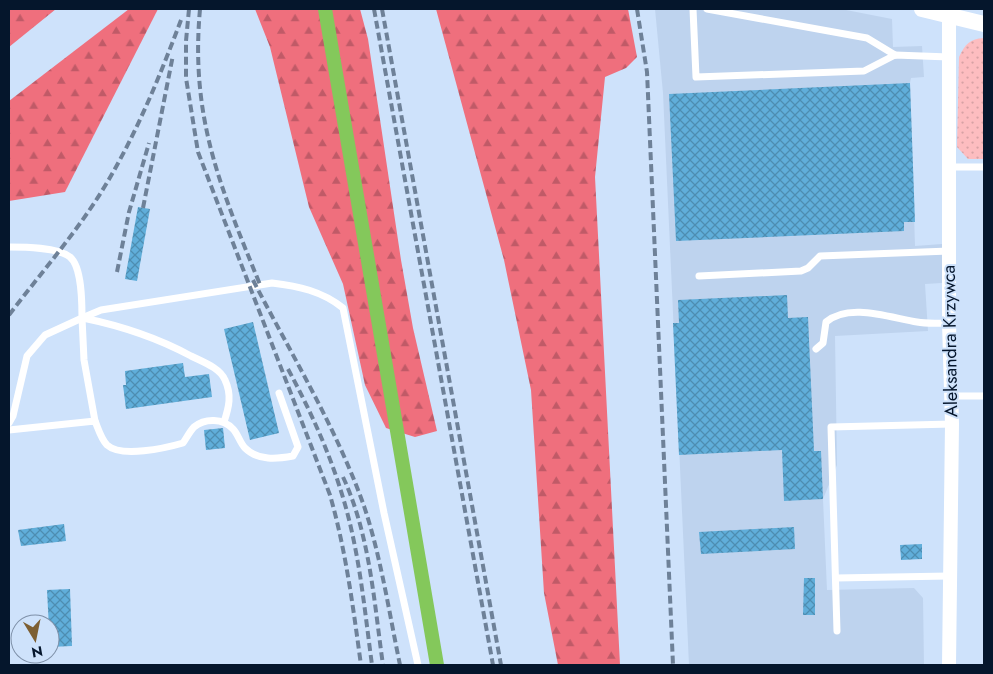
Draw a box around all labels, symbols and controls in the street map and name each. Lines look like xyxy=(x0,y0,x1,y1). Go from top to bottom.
street label: Aleksandra Krzywca xyxy=(936,265,964,417)
north arrow xyxy=(10,614,60,664)
text: N xyxy=(30,641,44,663)

